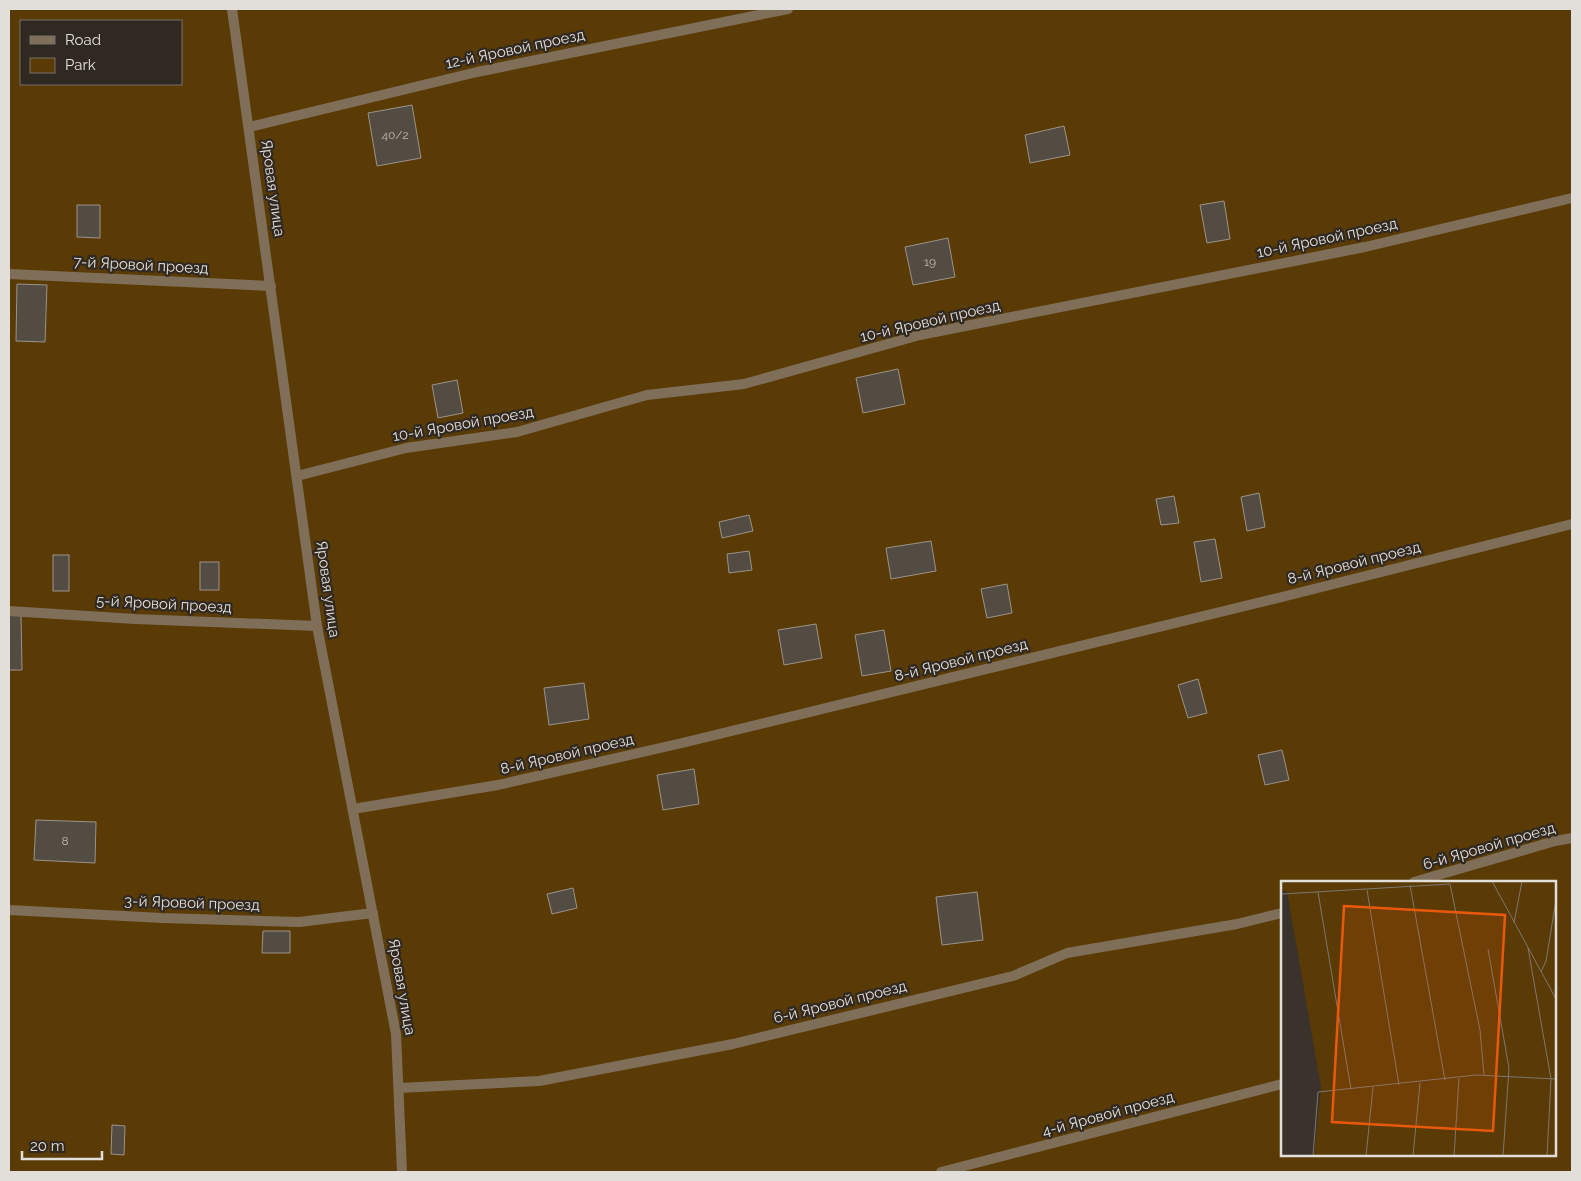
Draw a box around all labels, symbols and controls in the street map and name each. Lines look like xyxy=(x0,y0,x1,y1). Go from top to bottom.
legend xyxy=(20,20,182,85)
street label: 12-й Яровой проезд xyxy=(444,25,587,73)
text: Road xyxy=(65,31,101,49)
text: Park xyxy=(65,56,96,74)
house number: 40/2 xyxy=(381,128,409,142)
street label: Яровая улица xyxy=(257,138,289,238)
street label: 10-й Яровой проезд xyxy=(1255,214,1399,262)
street label: 7-й Яровой проезд xyxy=(73,252,209,278)
house number: 19 xyxy=(924,255,936,269)
street label: 10-й Яровой проезд xyxy=(858,296,1002,346)
street label: 10-й Яровой проезд xyxy=(391,403,535,445)
street label: 8-й Яровой проезд xyxy=(1286,538,1423,588)
street label: Яровая улица xyxy=(312,539,344,639)
street label: 5-й Яровой проезд xyxy=(96,591,233,617)
street label: 8-й Яровой проезд xyxy=(893,635,1030,685)
street label: 8-й Яровой проезд xyxy=(498,730,636,778)
street label: 6-й Яровой проезд xyxy=(1421,818,1557,873)
house number: 8 xyxy=(61,834,69,848)
inset map xyxy=(1281,881,1556,1156)
street label: 3-й Яровой проезд xyxy=(124,892,260,914)
street label: Яровая улица xyxy=(385,937,419,1037)
street label: 6-й Яровой проезд xyxy=(772,977,909,1027)
street label: 4-й Яровой проезд xyxy=(1040,1088,1176,1140)
scale bar xyxy=(22,1128,102,1160)
text: 20 m xyxy=(30,1137,65,1155)

